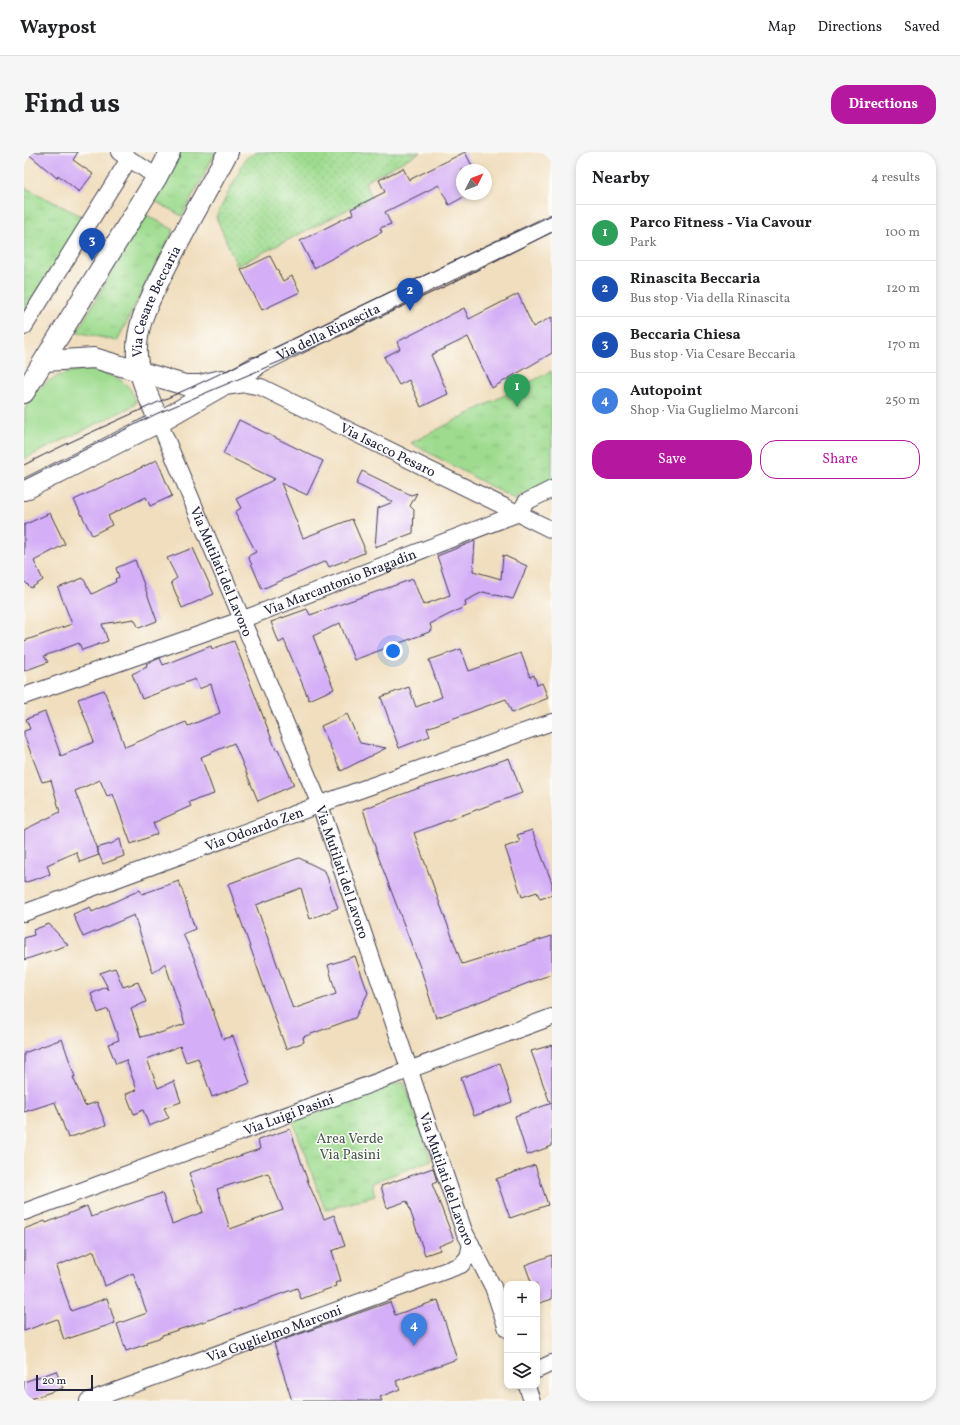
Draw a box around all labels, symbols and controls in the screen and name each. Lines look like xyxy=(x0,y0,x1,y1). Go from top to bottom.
text: Waypost xyxy=(20,15,96,41)
text: Map xyxy=(768,18,796,37)
text: Directions xyxy=(818,18,882,37)
text: Saved xyxy=(904,18,940,37)
text: Find us xyxy=(24,85,120,124)
button: Directions xyxy=(831,85,936,124)
north arrow xyxy=(456,164,492,200)
text: Nearby xyxy=(592,167,650,190)
text: 4 results xyxy=(871,169,920,187)
text: Parco Fitness - Via Cavour xyxy=(630,213,812,234)
text: 1 xyxy=(602,224,608,242)
text: 100 m xyxy=(885,224,920,242)
pin: 3 xyxy=(79,228,105,261)
text: Park xyxy=(630,234,657,252)
street label: Via Cesare Beccaria xyxy=(129,243,186,357)
text: Rinascita Beccaria xyxy=(630,269,760,290)
pin: 2 xyxy=(397,278,423,311)
text: 2 xyxy=(602,280,608,298)
text: 120 m xyxy=(886,280,920,298)
text: Bus stop · Via della Rinascita xyxy=(630,290,790,308)
street label: Via della Rinascita xyxy=(273,300,384,366)
text: Beccaria Chiesa xyxy=(630,325,741,346)
text: 3 xyxy=(602,336,608,354)
text: 170 m xyxy=(887,336,920,354)
text: Bus stop · Via Cesare Beccaria xyxy=(630,346,796,364)
pin: 1 xyxy=(504,374,530,407)
text: Autopoint xyxy=(630,381,702,402)
text: 4 xyxy=(601,392,609,410)
text: 250 m xyxy=(885,392,920,410)
text: Shop · Via Guglielmo Marconi xyxy=(630,402,799,420)
street label: Via Isacco Pesaro xyxy=(336,419,438,482)
button: Save xyxy=(592,440,752,479)
button: Share xyxy=(760,440,920,479)
street label: Via Mutilati del Lavoro xyxy=(185,504,256,640)
street label: Via Marcantonio Bragadin xyxy=(262,545,419,621)
your location xyxy=(383,641,403,661)
street label: Via Odoardo Zen xyxy=(203,803,306,857)
street label: Via Mutilati del Lavoro xyxy=(310,803,373,941)
street label: Via Luigi Pasini xyxy=(241,1090,337,1141)
street label: Via Mutilati del Lavoro xyxy=(414,1110,478,1249)
park label: Area Verde Via Pasini xyxy=(316,1130,384,1165)
map controls xyxy=(504,1281,540,1389)
button: + xyxy=(504,1281,540,1317)
street label: Via Guglielmo Marconi xyxy=(204,1301,345,1368)
pin: 4 xyxy=(401,1313,427,1346)
button: − xyxy=(504,1317,540,1353)
button: layers xyxy=(504,1353,540,1389)
scale bar xyxy=(36,1373,93,1392)
text: 20 m xyxy=(42,1374,66,1389)

